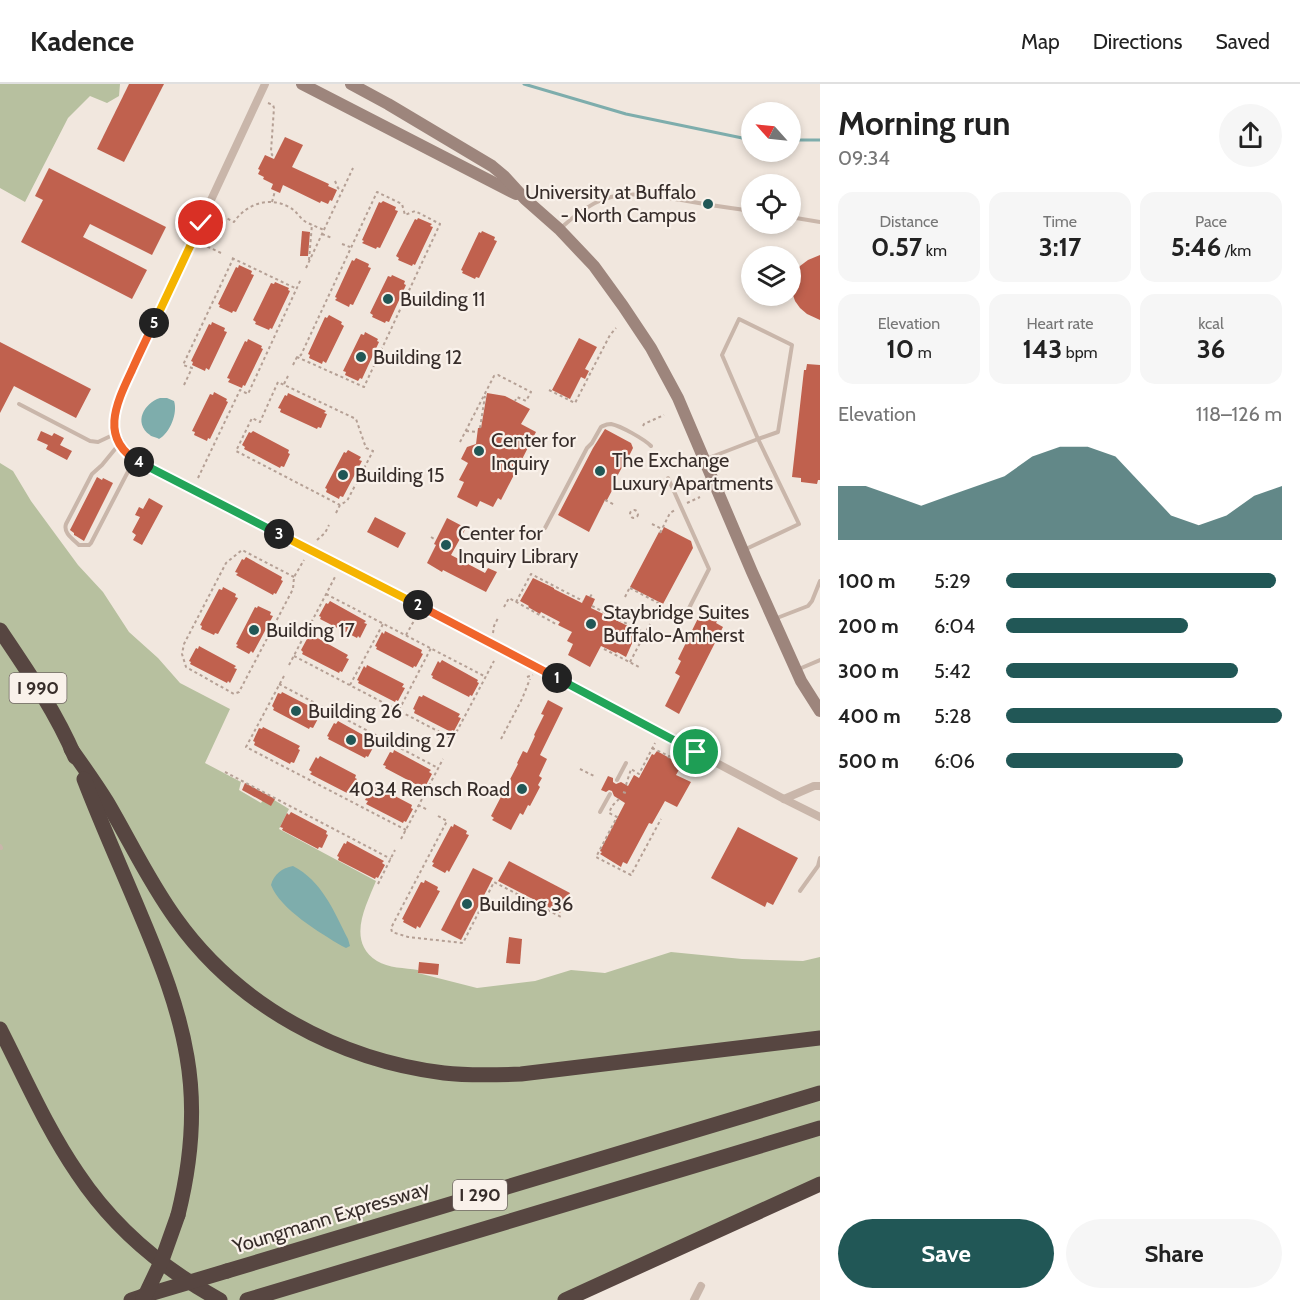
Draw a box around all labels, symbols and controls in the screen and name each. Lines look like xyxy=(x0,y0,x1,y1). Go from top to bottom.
text: Kadence xyxy=(30,24,134,58)
text: Map xyxy=(1021,29,1060,54)
text: Directions xyxy=(1093,29,1182,54)
text: Saved xyxy=(1215,29,1270,54)
north arrow xyxy=(741,102,801,162)
map controls xyxy=(741,102,801,306)
text: Morning run xyxy=(838,103,1010,143)
button: share xyxy=(1219,104,1282,167)
text: 09:34 xyxy=(838,146,890,170)
button: locate xyxy=(741,174,801,234)
place label: University at Buffalo - North Campus xyxy=(525,180,696,227)
pin xyxy=(175,197,226,248)
marker: University at Buffalo - North Campus xyxy=(701,197,715,211)
icon: check xyxy=(184,206,217,239)
text: Distance xyxy=(880,212,938,231)
text: Time xyxy=(1043,212,1077,231)
text: Pace xyxy=(1195,212,1227,231)
text: 0.57 xyxy=(871,231,922,263)
text: 3:17 xyxy=(1039,231,1081,263)
text: 5:46 xyxy=(1171,231,1221,263)
text: km xyxy=(922,241,947,260)
text: /km xyxy=(1221,241,1251,260)
button: layers xyxy=(741,246,801,306)
place label: Building 11 xyxy=(400,287,485,311)
marker: Building 11 xyxy=(381,292,395,306)
pin: 5 xyxy=(139,308,169,338)
text: 5 xyxy=(150,313,158,332)
text: Elevation xyxy=(878,314,940,333)
text: Heart rate xyxy=(1027,314,1093,333)
text: kcal xyxy=(1198,314,1224,333)
text: 10 xyxy=(886,333,914,365)
text: 143 xyxy=(1022,333,1062,365)
text: 36 xyxy=(1197,333,1225,365)
text: m xyxy=(914,343,932,362)
text: bpm xyxy=(1062,343,1098,362)
place label: Building 12 xyxy=(373,345,462,369)
marker: Building 12 xyxy=(354,350,368,364)
text: Elevation xyxy=(838,402,916,426)
text: 118–126 m xyxy=(1196,402,1282,426)
place label: Center for Inquiry xyxy=(491,428,576,475)
marker: Center for Inquiry xyxy=(472,444,486,458)
pin: 4 xyxy=(124,447,154,477)
place label: The Exchange Luxury Apartments xyxy=(612,448,773,495)
text: 4 xyxy=(134,452,144,471)
place label: Building 15 xyxy=(355,463,445,487)
marker: The Exchange Luxury Apartments xyxy=(593,464,607,478)
marker: Building 15 xyxy=(336,468,350,482)
pin: 3 xyxy=(264,519,294,549)
place label: Center for Inquiry Library xyxy=(458,521,578,568)
text: 3 xyxy=(275,524,283,543)
marker: Center for Inquiry Library xyxy=(439,538,453,552)
text: 100 m xyxy=(838,569,896,593)
text: 5:29 xyxy=(934,569,971,593)
pin: 2 xyxy=(403,590,433,620)
text: 2 xyxy=(414,595,422,614)
place label: Staybridge Suites Buffalo-Amherst xyxy=(603,600,749,647)
text: 200 m xyxy=(838,614,899,638)
text: 6:04 xyxy=(934,614,975,638)
marker: Staybridge Suites Buffalo-Amherst xyxy=(584,617,598,631)
place label: Building 17 xyxy=(266,618,355,642)
marker: Building 17 xyxy=(247,623,261,637)
text: 300 m xyxy=(838,659,899,683)
text: 5:42 xyxy=(934,659,971,683)
pin: 1 xyxy=(542,663,572,693)
text: 1 xyxy=(554,668,560,687)
road number: I 990 xyxy=(9,673,66,703)
place label: Building 26 xyxy=(308,699,402,723)
marker: Building 26 xyxy=(289,704,303,718)
text: 400 m xyxy=(838,704,901,728)
text: 5:28 xyxy=(934,704,972,728)
pin xyxy=(670,726,721,777)
place label: Building 27 xyxy=(363,728,456,752)
marker: Building 27 xyxy=(344,733,358,747)
icon: arrive xyxy=(679,735,712,768)
text: 500 m xyxy=(838,749,899,773)
text: 6:06 xyxy=(934,749,975,773)
place label: 4034 Rensch Road xyxy=(348,777,510,801)
marker: 4034 Rensch Road xyxy=(515,782,529,796)
place label: Building 36 xyxy=(479,892,573,916)
marker: Building 36 xyxy=(460,897,474,911)
street label: Youngmann Expressway xyxy=(229,1176,432,1259)
road number: I 290 xyxy=(453,1180,507,1210)
button: Save xyxy=(838,1219,1054,1288)
button: Share xyxy=(1066,1219,1282,1288)

